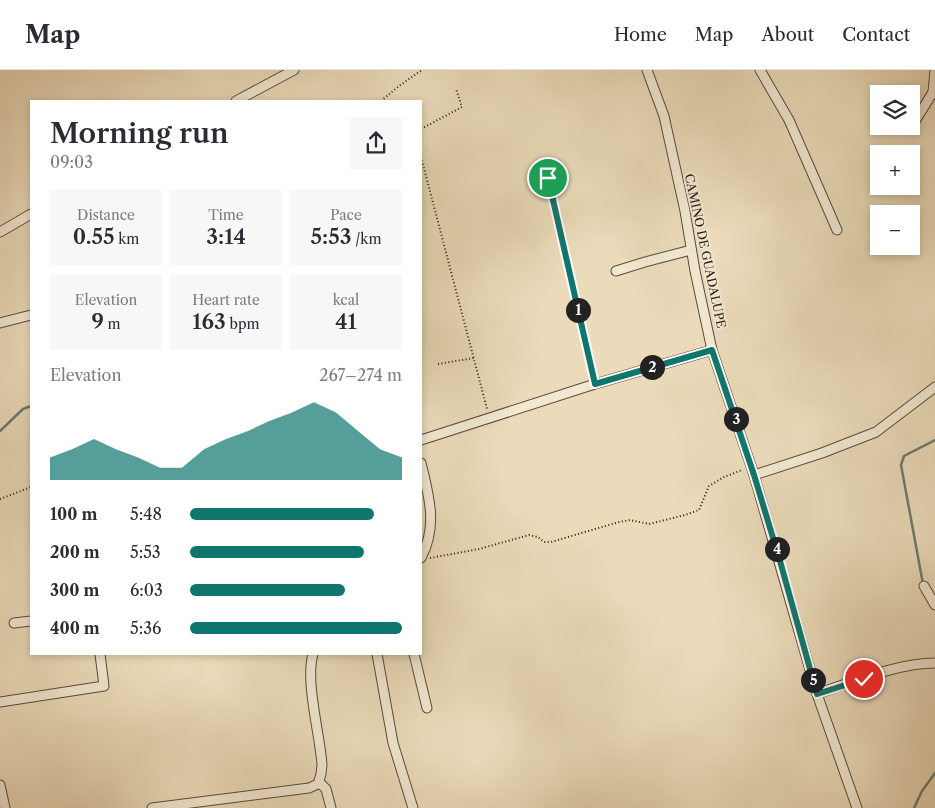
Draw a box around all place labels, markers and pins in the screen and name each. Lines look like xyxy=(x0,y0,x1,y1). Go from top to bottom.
pin xyxy=(527,157,569,199)
pin: 1 xyxy=(566,298,590,322)
pin: 2 xyxy=(640,354,664,380)
pin: 3 xyxy=(724,406,748,432)
pin: 4 xyxy=(764,536,790,562)
pin xyxy=(843,658,885,700)
pin: 5 xyxy=(800,668,826,692)

